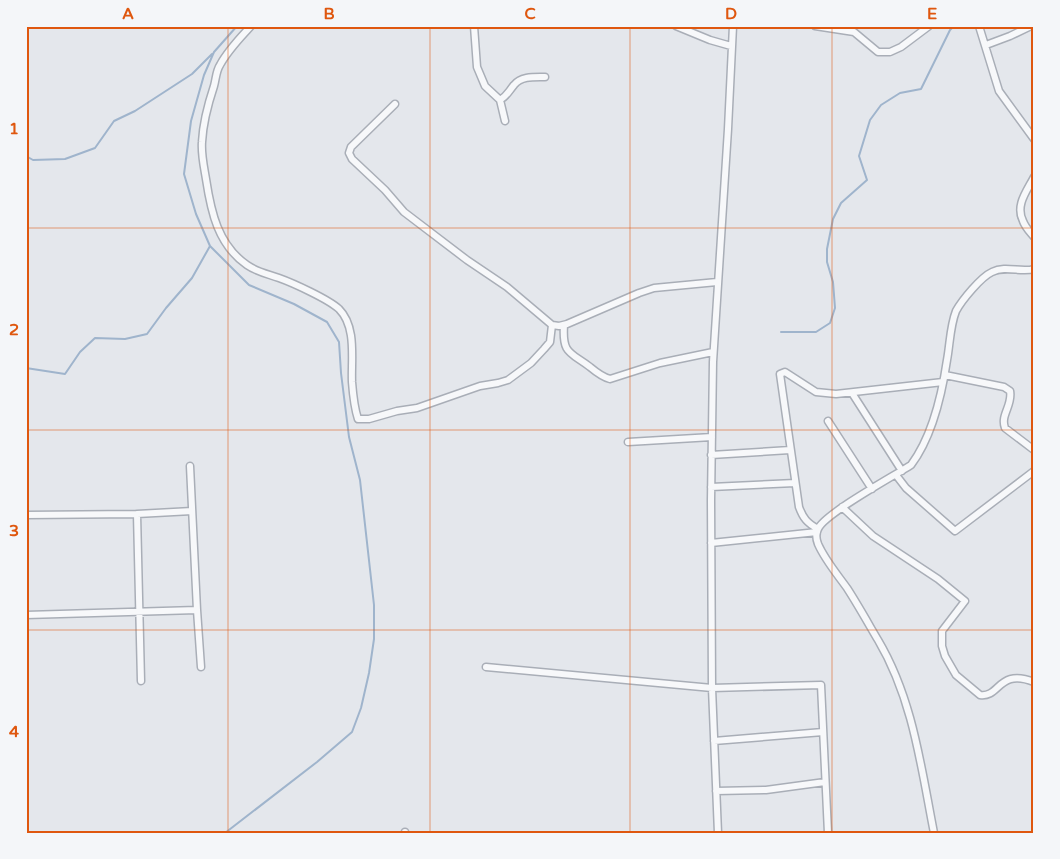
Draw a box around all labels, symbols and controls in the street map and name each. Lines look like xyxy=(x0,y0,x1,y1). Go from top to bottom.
text: A xyxy=(122,4,134,24)
text: B xyxy=(323,4,335,24)
text: C xyxy=(524,4,536,24)
text: D xyxy=(725,4,737,24)
text: E xyxy=(927,4,937,24)
text: 1 xyxy=(9,119,19,139)
text: 2 xyxy=(9,320,19,340)
text: 3 xyxy=(9,521,19,541)
text: 4 xyxy=(9,722,19,742)

